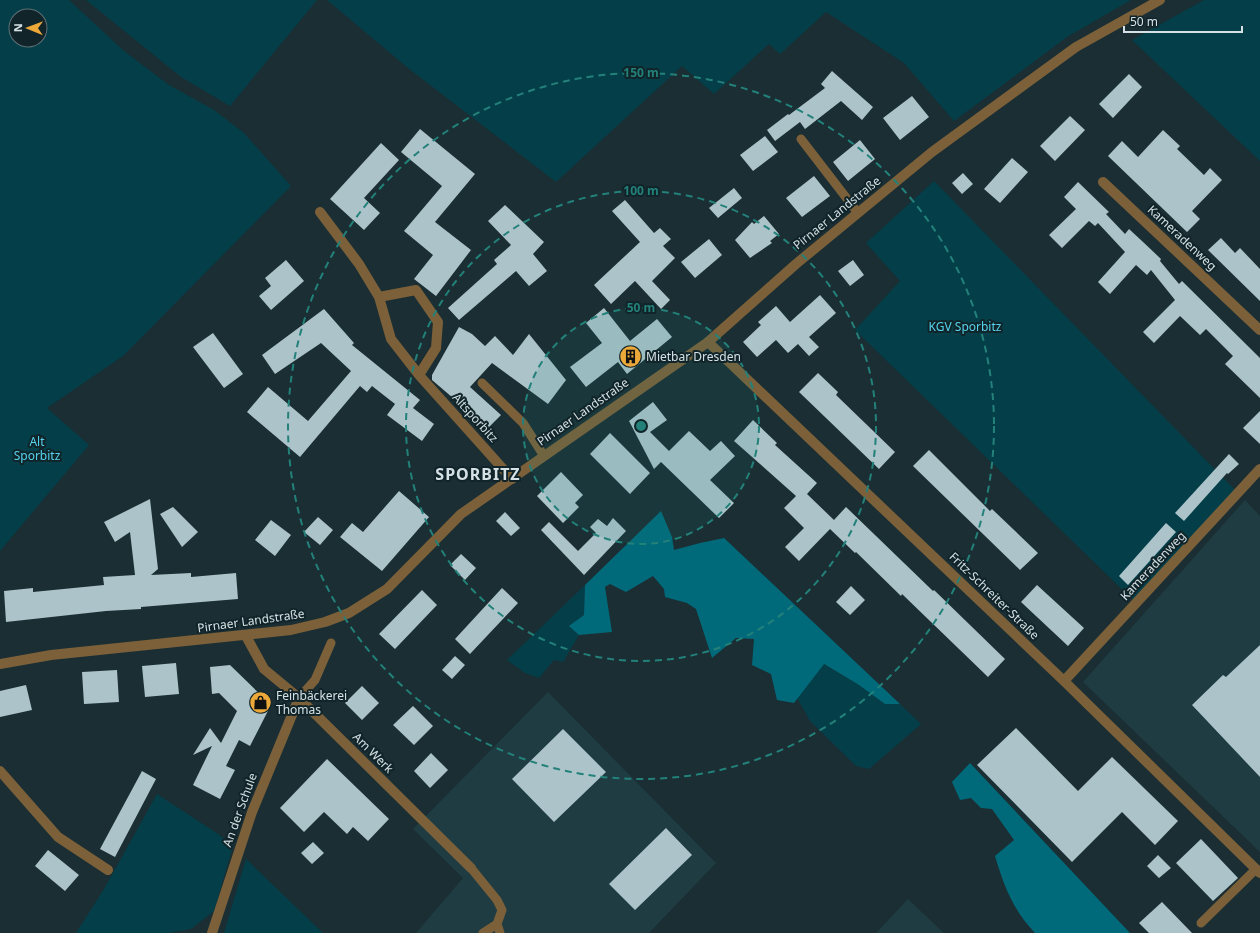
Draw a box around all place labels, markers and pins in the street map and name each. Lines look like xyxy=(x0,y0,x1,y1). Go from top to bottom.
building icon: Mietbar Dresden xyxy=(617,344,643,370)
place label: Mietbar Dresden xyxy=(646,348,741,365)
centre of rings xyxy=(634,419,648,433)
place label: Feinbäckerei Thomas xyxy=(276,687,347,718)
shop icon: Feinbäckerei Thomas xyxy=(248,690,274,716)

